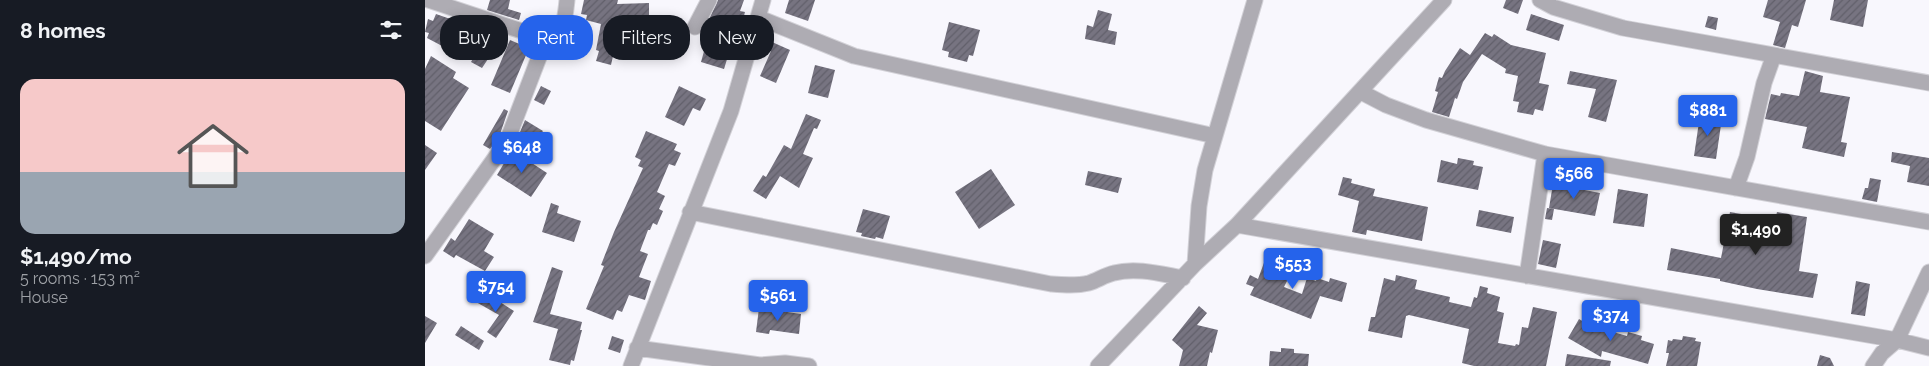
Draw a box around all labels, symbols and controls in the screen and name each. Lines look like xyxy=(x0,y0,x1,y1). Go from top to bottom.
chip: Buy xyxy=(440,15,508,60)
chip: Rent xyxy=(518,15,593,60)
chip: Filters xyxy=(603,15,690,60)
chip: New xyxy=(700,15,774,60)
icon: filters xyxy=(377,16,405,44)
text: 8 homes xyxy=(20,18,106,43)
pin: $881 xyxy=(1678,94,1738,137)
text: $881 xyxy=(1689,101,1727,120)
icon: home xyxy=(168,111,258,201)
pin: $648 xyxy=(492,132,552,174)
text: $648 xyxy=(503,138,541,157)
pin: $566 xyxy=(1544,158,1604,200)
text: $566 xyxy=(1555,164,1593,183)
pin: $1,490 xyxy=(1715,214,1797,256)
text: $1,490 xyxy=(1731,220,1781,239)
text: $1,490/mo xyxy=(20,244,132,269)
pin: $553 xyxy=(1263,248,1323,290)
text: $553 xyxy=(1275,254,1311,273)
text: 5 rooms · 153 m² xyxy=(20,269,140,288)
pin: $754 xyxy=(466,270,526,313)
text: $754 xyxy=(478,277,514,296)
pin: $561 xyxy=(748,280,808,322)
text: $561 xyxy=(760,286,796,305)
text: House xyxy=(20,288,68,307)
pin: $374 xyxy=(1581,300,1641,342)
text: $374 xyxy=(1593,306,1629,325)

